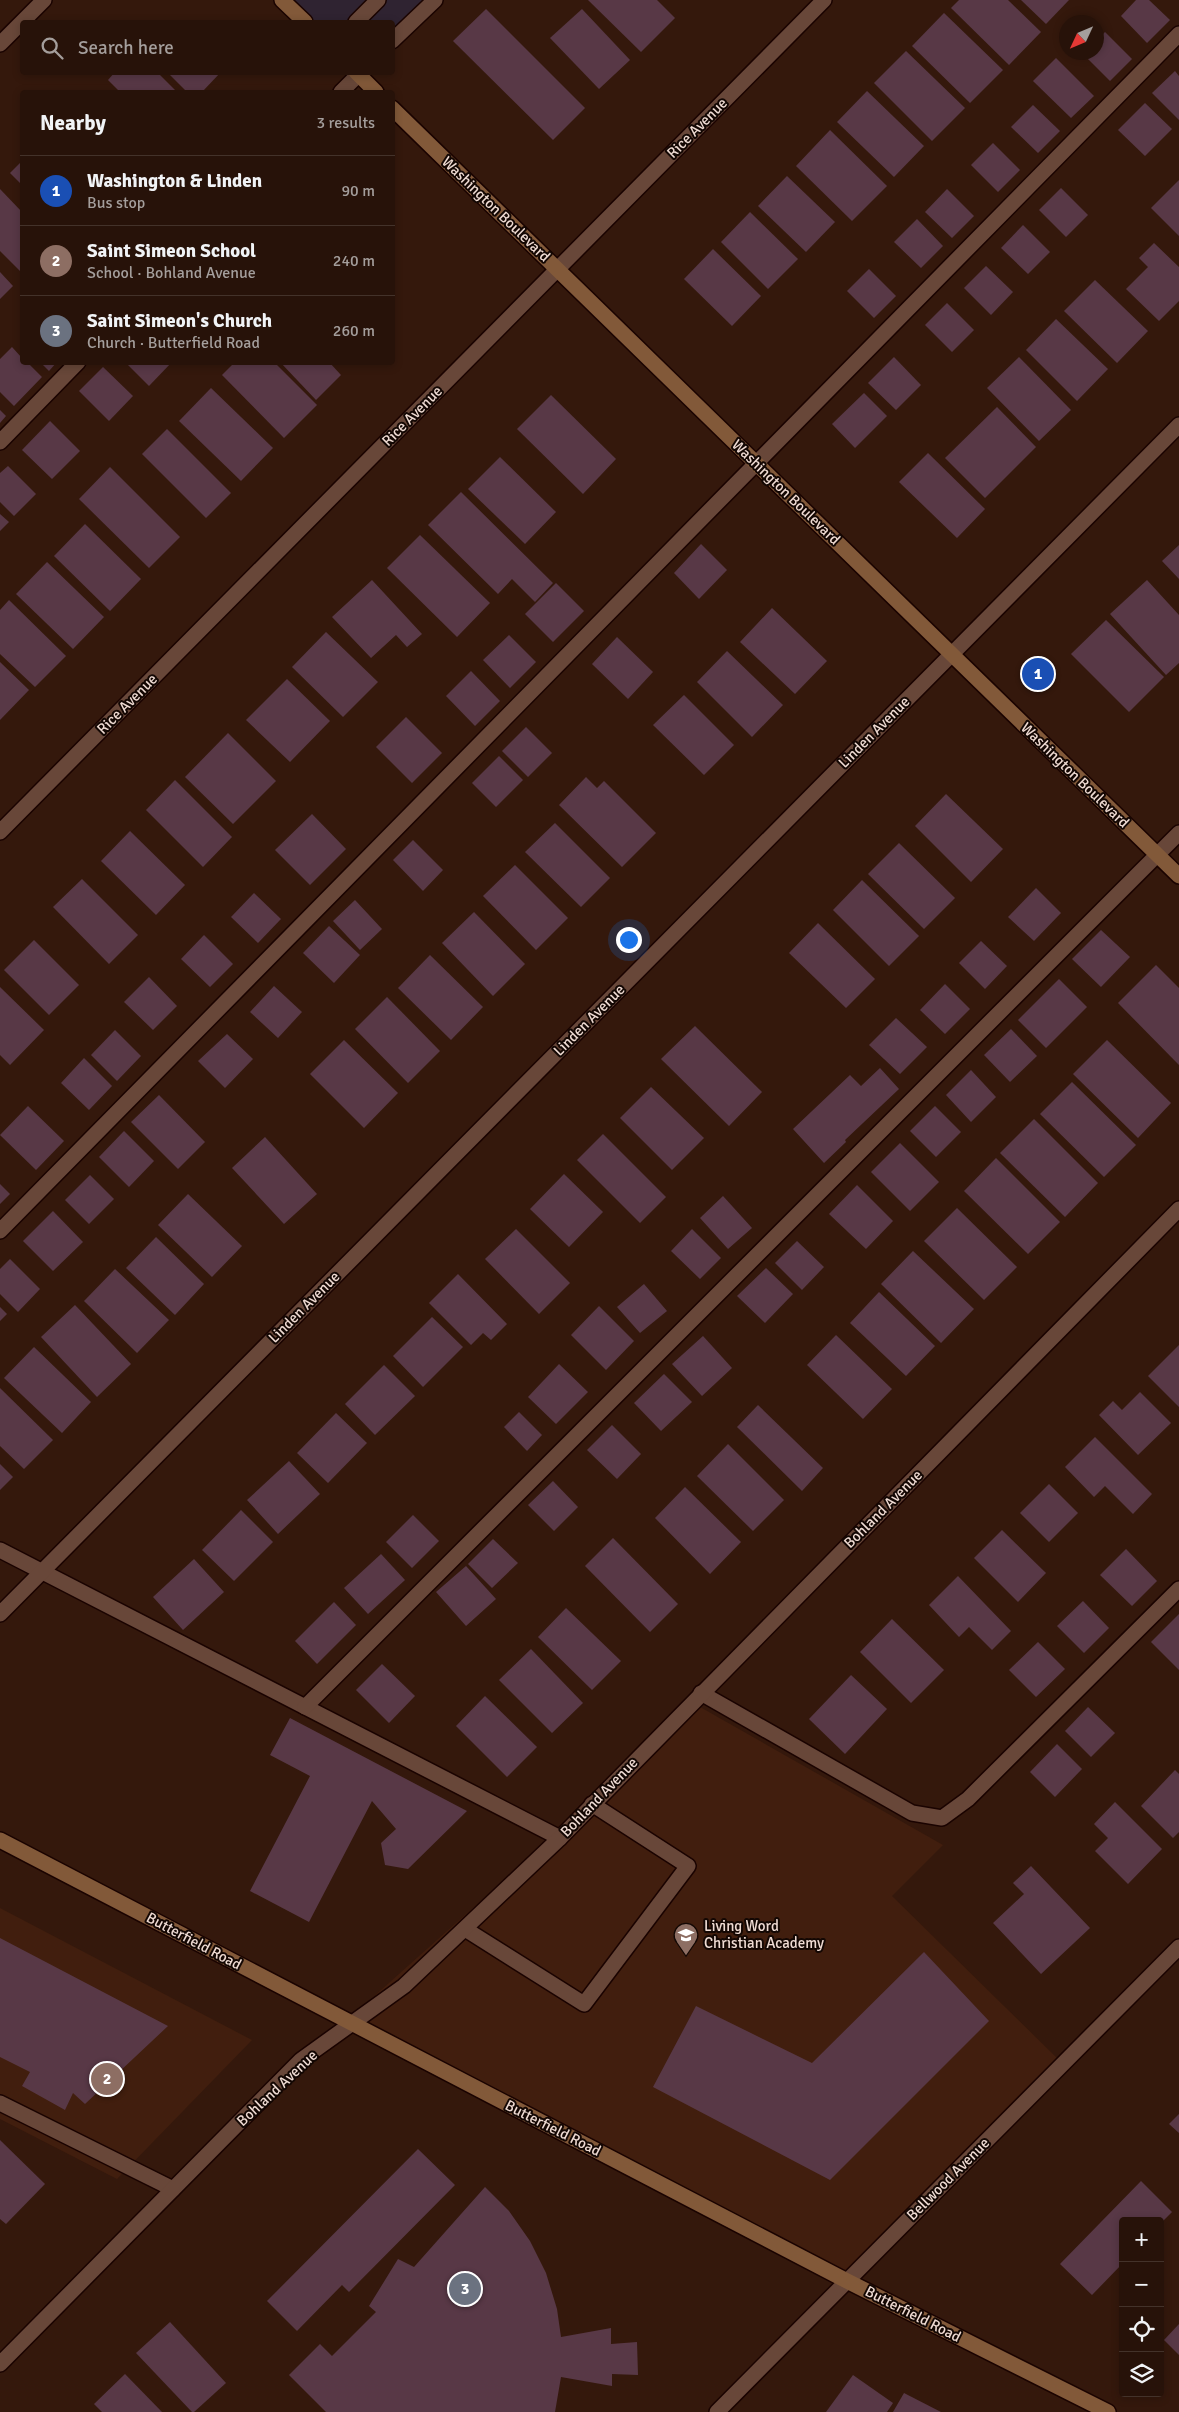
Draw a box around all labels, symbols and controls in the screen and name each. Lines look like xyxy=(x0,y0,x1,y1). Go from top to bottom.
north arrow xyxy=(1059,15,1104,60)
search box xyxy=(20,20,395,75)
icon: search xyxy=(38,34,66,62)
text: Search here xyxy=(78,36,174,60)
street label: Rice Avenue xyxy=(663,94,731,162)
text: Nearby xyxy=(40,110,106,136)
text: 3 results xyxy=(316,113,375,133)
street label: Washington Boulevard xyxy=(438,153,554,265)
text: Washington & Linden xyxy=(87,169,262,193)
text: 1 xyxy=(52,181,60,201)
text: 90 m xyxy=(341,181,375,201)
text: Bus stop xyxy=(87,193,145,213)
text: Saint Simeon School xyxy=(87,239,256,263)
text: 2 xyxy=(52,251,60,271)
text: 240 m xyxy=(333,251,375,271)
text: School · Bohland Avenue xyxy=(87,263,256,283)
text: Saint Simeon's Church xyxy=(87,309,272,333)
text: 3 xyxy=(52,321,60,341)
text: 260 m xyxy=(333,321,375,341)
text: Church · Butterfield Road xyxy=(87,333,260,353)
street label: Rice Avenue xyxy=(378,382,446,450)
street label: Washington Boulevard xyxy=(728,436,844,548)
pin: 1 xyxy=(1022,655,1054,693)
street label: Rice Avenue xyxy=(93,670,161,738)
street label: Linden Avenue xyxy=(835,693,913,771)
street label: Washington Boulevard xyxy=(1017,719,1133,831)
your location xyxy=(616,927,642,953)
street label: Linden Avenue xyxy=(550,981,628,1059)
street label: Linden Avenue xyxy=(265,1268,343,1346)
street label: Bohland Avenue xyxy=(840,1466,926,1552)
street label: Bohland Avenue xyxy=(557,1754,641,1840)
street label: Butterfield Road xyxy=(143,1908,245,1974)
place label: Living Word Christian Academy xyxy=(704,1917,824,1952)
school or university icon: Living Word Christian Academy xyxy=(673,1922,699,1956)
street label: Bohland Avenue xyxy=(233,2046,321,2130)
pin: 2 xyxy=(91,2060,123,2098)
street label: Butterfield Road xyxy=(502,2096,604,2160)
street label: Bellwood Avenue xyxy=(903,2134,993,2224)
map controls xyxy=(1119,2217,1164,2397)
button: + xyxy=(1119,2217,1164,2262)
button: − xyxy=(1119,2262,1164,2307)
pin: 3 xyxy=(449,2270,481,2308)
street label: Butterfield Road xyxy=(862,2282,964,2346)
button: locate xyxy=(1119,2307,1164,2352)
button: layers xyxy=(1119,2352,1164,2397)

